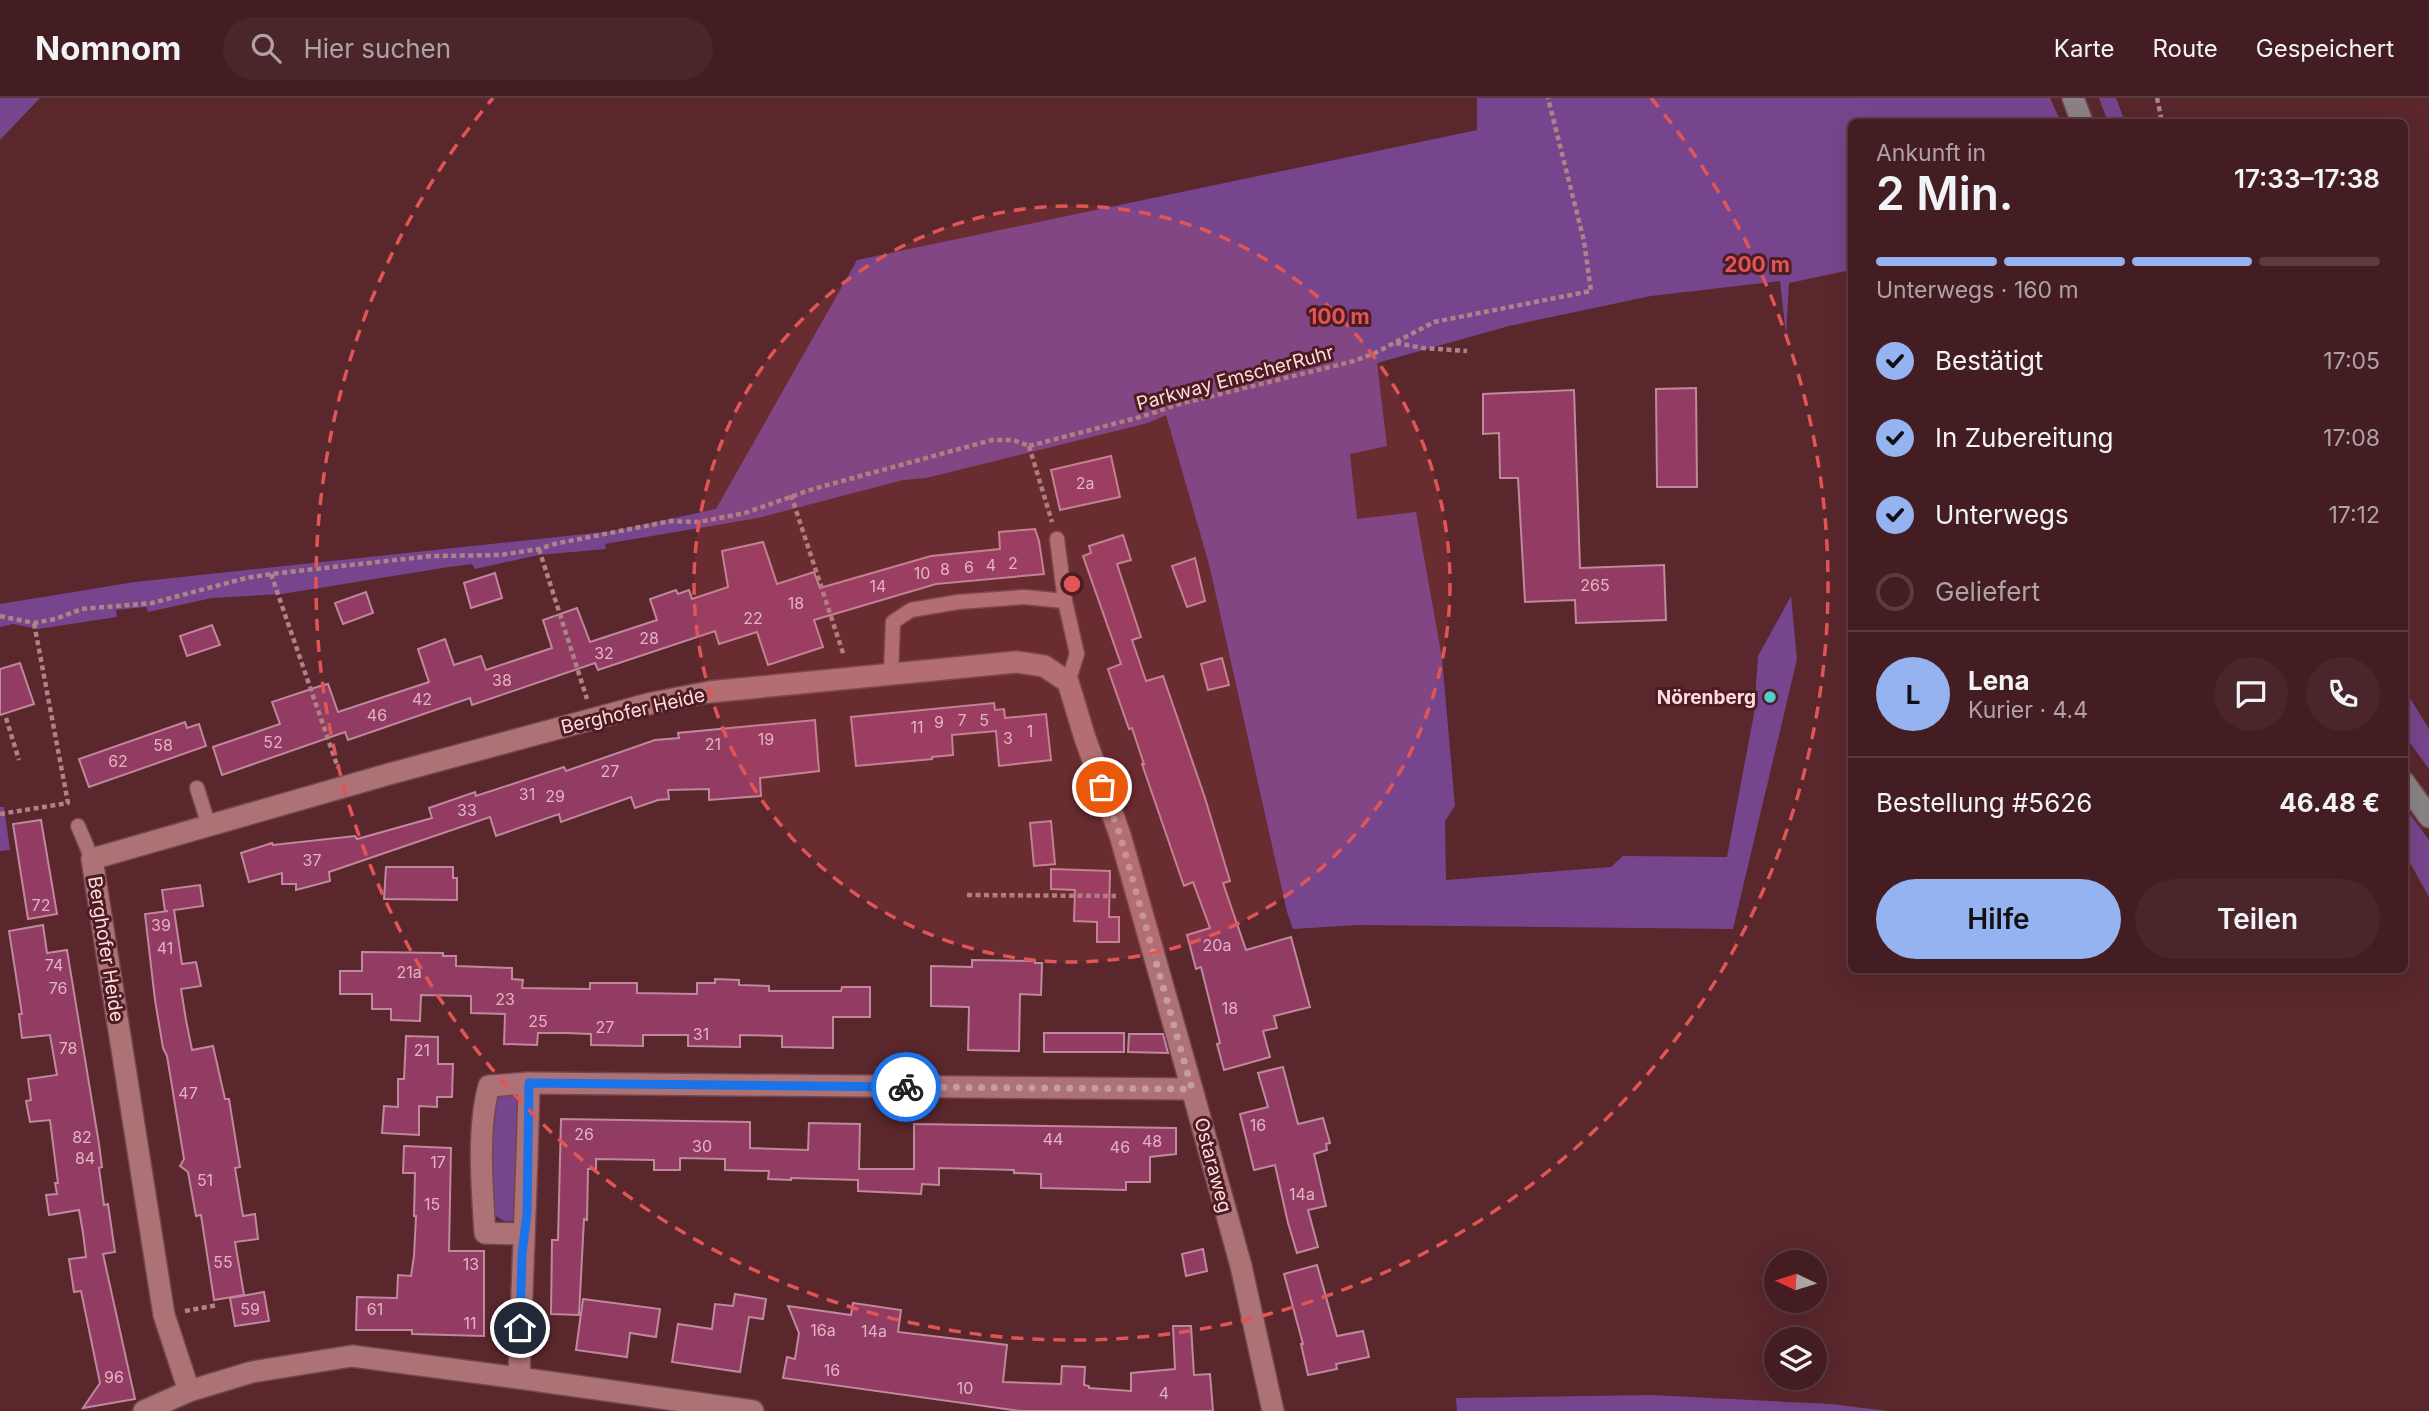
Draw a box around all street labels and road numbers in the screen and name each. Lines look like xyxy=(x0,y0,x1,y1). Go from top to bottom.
street label: Parkway EmscherRuhr xyxy=(1134,341,1336,415)
street label: Berghofer Heide xyxy=(559,683,707,739)
street label: Berghofer Heide xyxy=(83,875,129,1023)
street label: Ostaraweg xyxy=(1189,1115,1237,1215)

